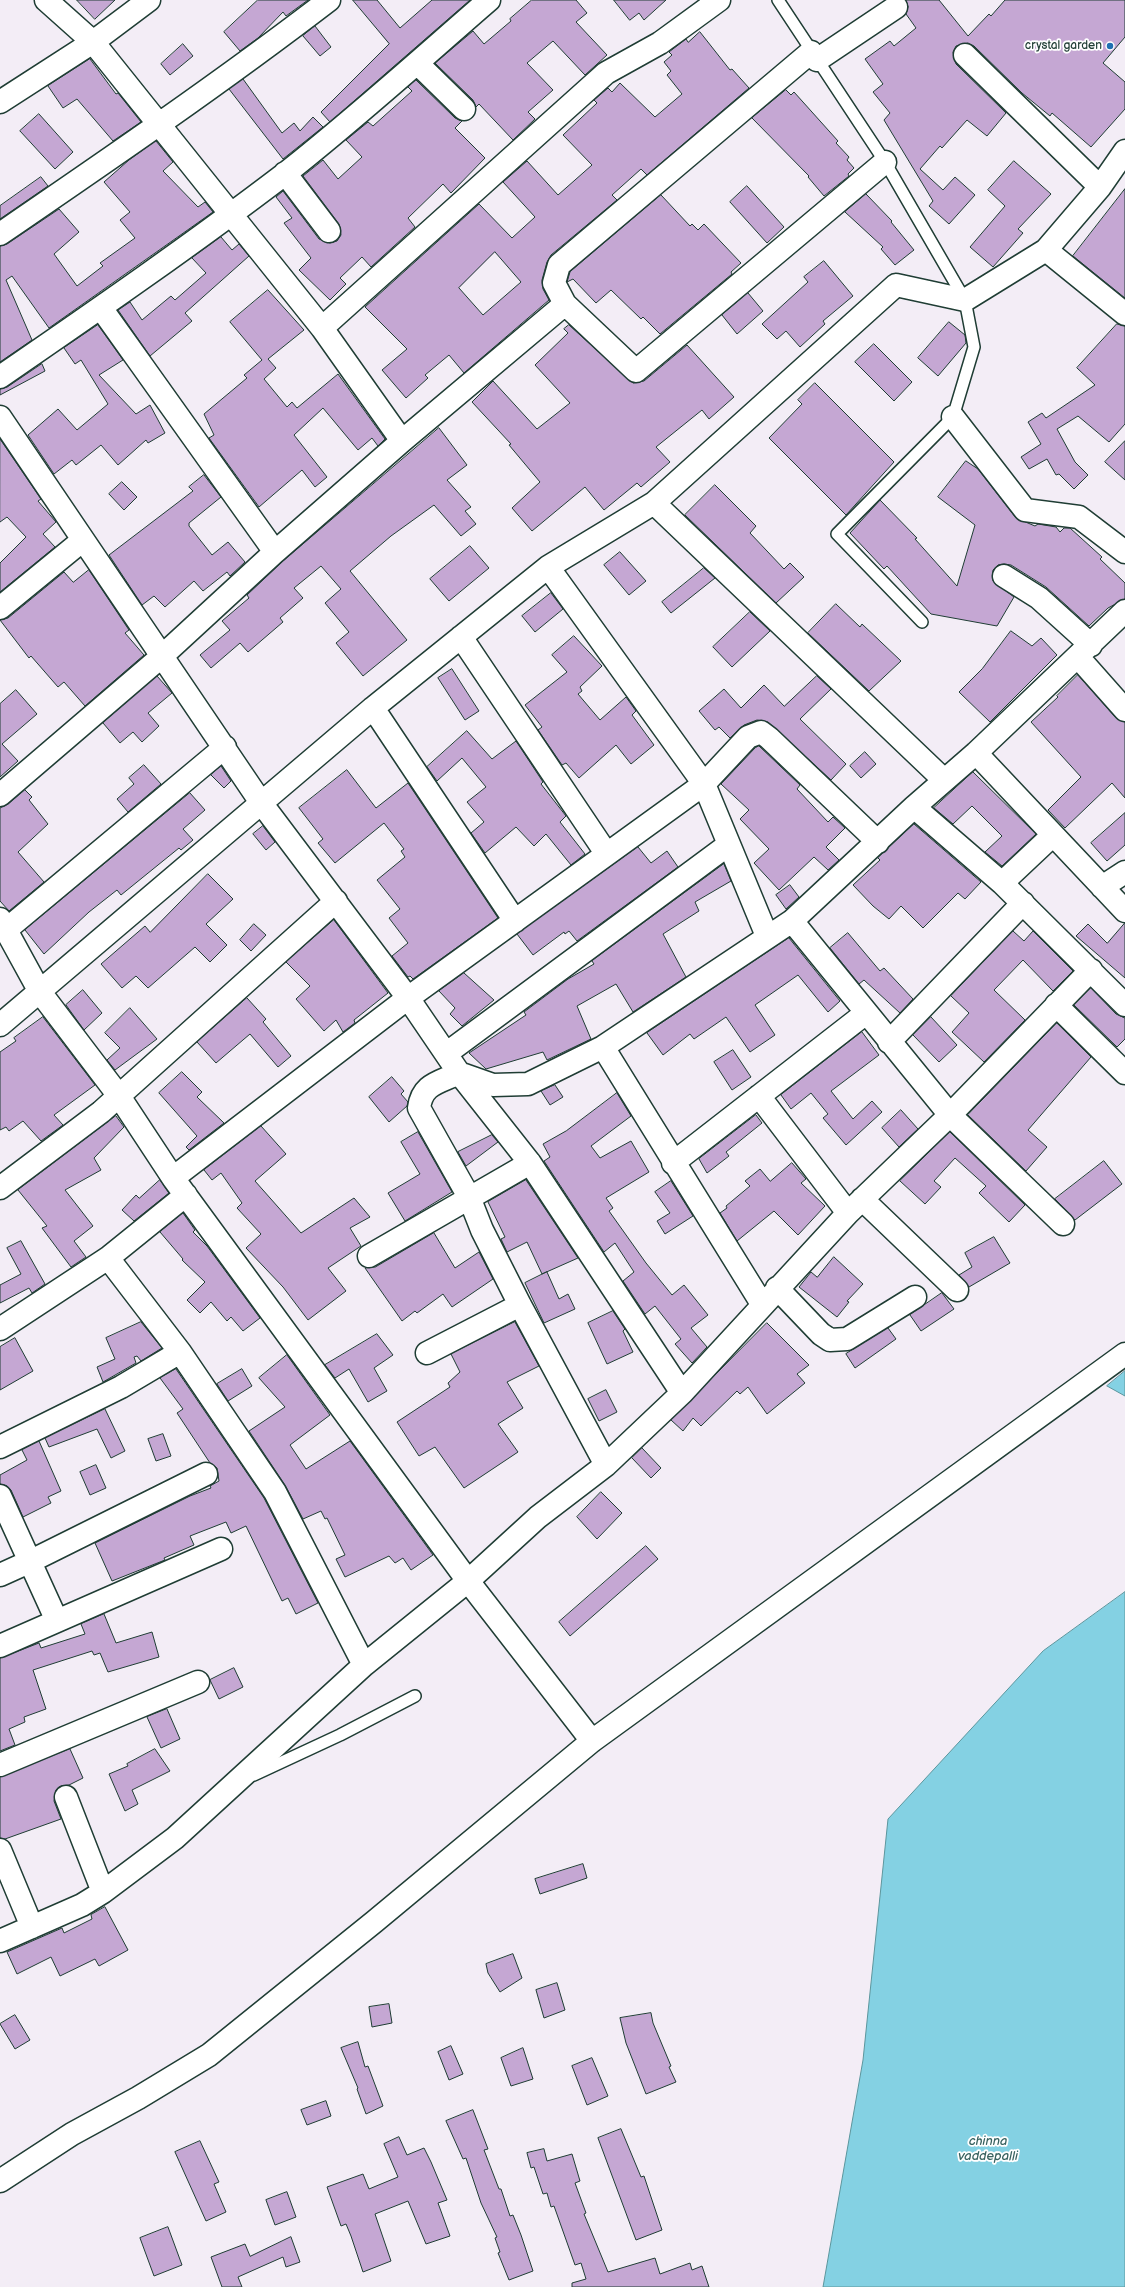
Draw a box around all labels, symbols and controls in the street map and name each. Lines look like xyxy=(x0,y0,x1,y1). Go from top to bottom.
place label: crystal garden xyxy=(1025,39,1102,53)
marker: crystal garden xyxy=(1105,41,1115,51)
water label: chinna vaddepalli xyxy=(958,2134,1018,2165)

